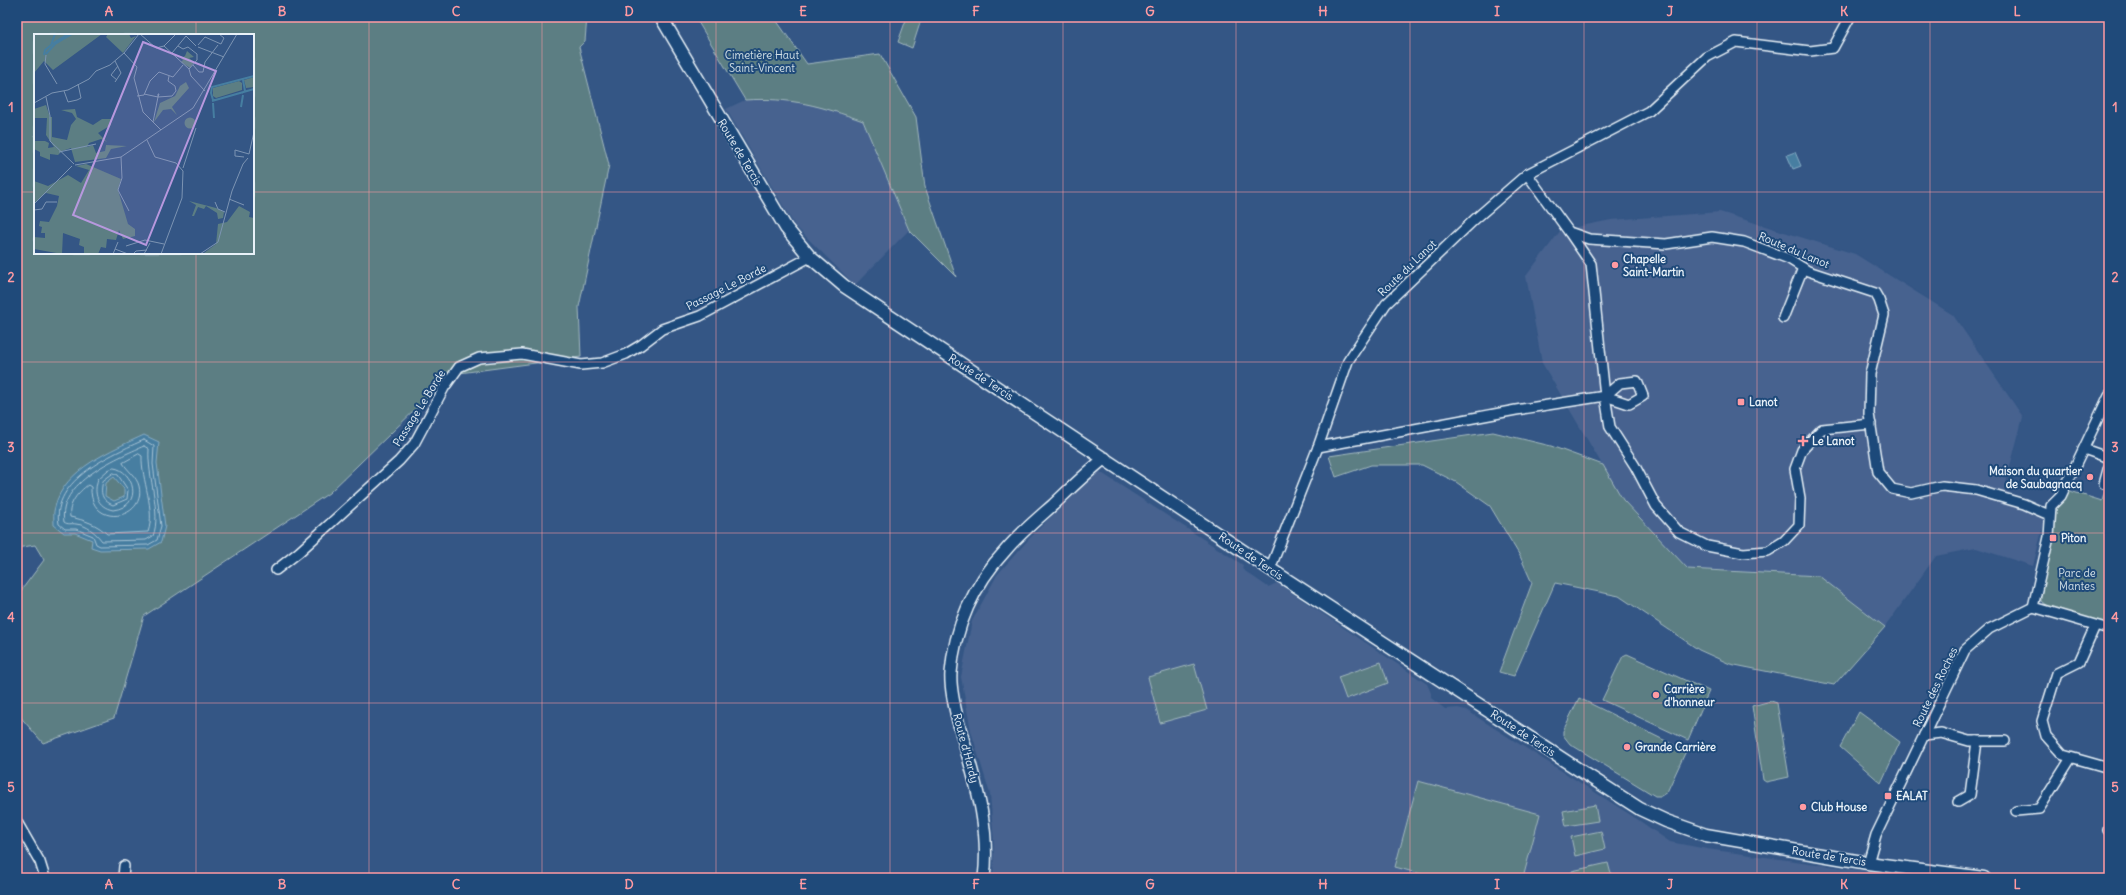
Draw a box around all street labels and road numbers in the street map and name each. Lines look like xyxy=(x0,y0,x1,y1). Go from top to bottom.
street label: Route de Tercis xyxy=(715,116,765,188)
street label: Route du Lanot xyxy=(1757,229,1832,271)
street label: Route du Lanot xyxy=(1375,237,1439,299)
street label: Passage Le Borde xyxy=(684,261,768,313)
street label: Route de Tercis xyxy=(946,351,1016,403)
street label: Passage Le Borde xyxy=(390,367,448,449)
street label: Route de Tercis xyxy=(1216,529,1286,583)
street label: Route des Roches xyxy=(1910,645,1960,729)
street label: Route de Tercis xyxy=(1488,707,1558,759)
street label: Route d'Hardy xyxy=(950,712,982,784)
street label: Route de Tercis xyxy=(1791,843,1867,869)

